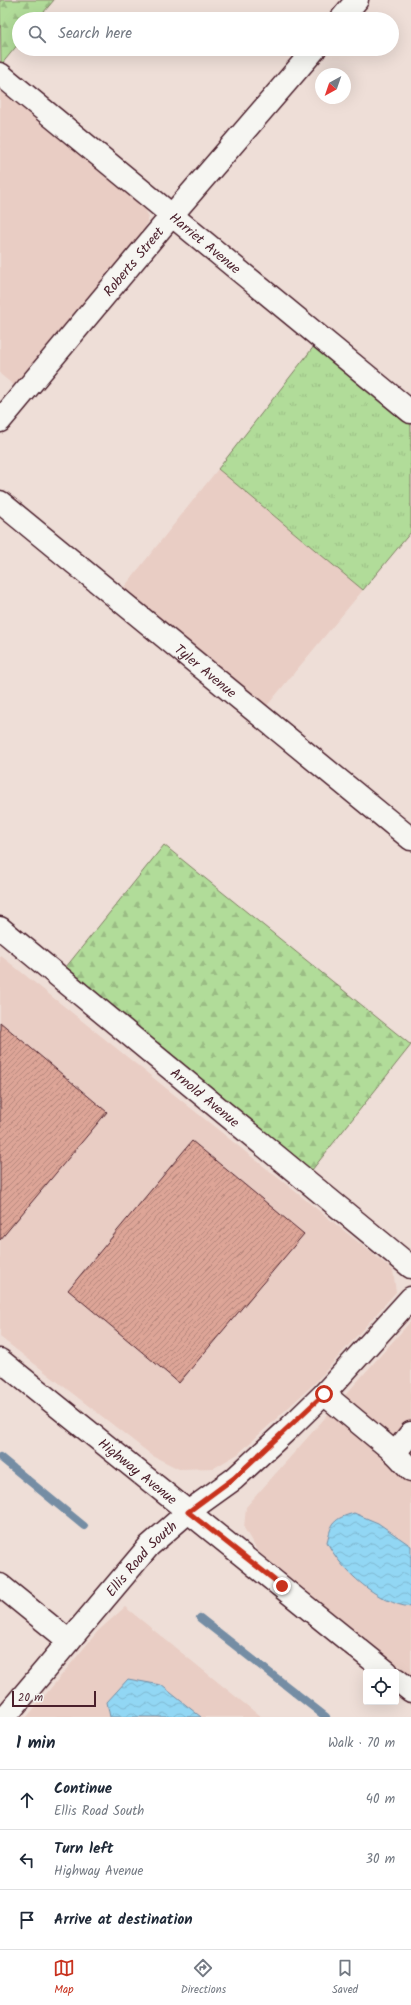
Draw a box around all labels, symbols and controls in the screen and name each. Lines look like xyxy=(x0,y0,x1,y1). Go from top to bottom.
search box xyxy=(12,12,399,56)
text: Search here xyxy=(58,22,132,46)
icon: search xyxy=(26,23,48,45)
north arrow xyxy=(315,68,351,104)
street label: Harriet Avenue xyxy=(164,208,246,280)
street label: Roberts Street xyxy=(98,222,170,302)
street label: Tyler Avenue xyxy=(169,639,242,704)
street label: Arnold Avenue xyxy=(165,1063,245,1134)
route start xyxy=(315,1385,333,1403)
street label: Highway Avenue xyxy=(93,1433,182,1511)
street label: Ellis Road South xyxy=(101,1516,183,1602)
route end xyxy=(273,1577,291,1595)
map controls xyxy=(363,1669,399,1705)
button: locate xyxy=(363,1669,399,1705)
scale bar xyxy=(12,1689,96,1708)
text: 20 m xyxy=(18,1689,43,1707)
text: 1 min xyxy=(16,1730,55,1757)
text: Walk · 70 m xyxy=(328,1733,395,1754)
text: Continue xyxy=(54,1777,112,1801)
icon: ahead xyxy=(16,1789,38,1811)
text: 40 m xyxy=(366,1789,395,1810)
text: Ellis Road South xyxy=(54,1801,144,1822)
text: Turn left xyxy=(54,1837,114,1861)
icon: left xyxy=(16,1849,38,1871)
text: 30 m xyxy=(366,1849,395,1870)
text: Highway Avenue xyxy=(54,1861,143,1882)
text: Arrive at destination xyxy=(54,1908,193,1932)
icon: arrive xyxy=(16,1909,38,1931)
tab: Map xyxy=(53,1957,75,1999)
tab: Directions xyxy=(181,1957,226,1999)
tab: Saved xyxy=(332,1957,358,1999)

